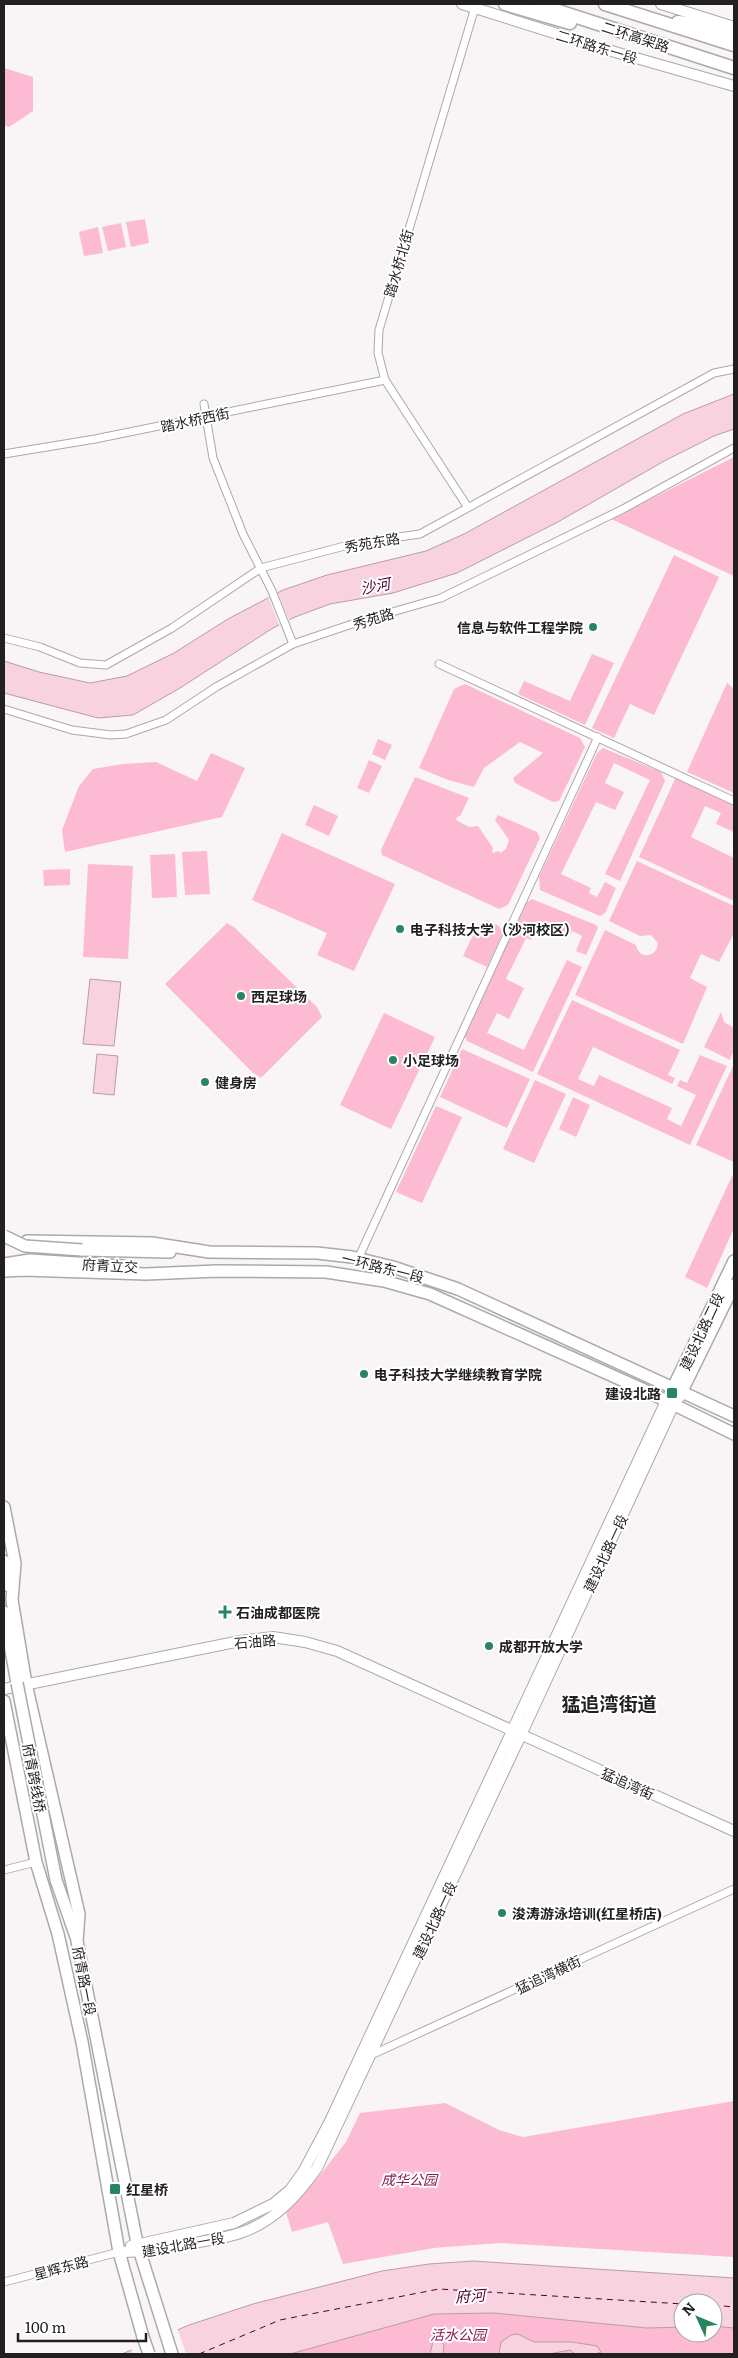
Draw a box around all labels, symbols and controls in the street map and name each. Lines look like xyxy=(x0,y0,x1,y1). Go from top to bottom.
street label: 二环高架路 xyxy=(600,16,672,56)
street label: 二环路东一段 xyxy=(554,24,640,68)
street label: 踏水桥北街 xyxy=(379,227,417,299)
street label: 踏水桥西街 xyxy=(159,402,231,436)
street label: 秀苑东路 xyxy=(343,527,401,557)
water label: 沙河 xyxy=(358,570,395,599)
street label: 秀苑路 xyxy=(350,602,396,634)
place label: 信息与软件工程学院 xyxy=(457,617,583,637)
marker: 信息与软件工程学院 xyxy=(587,621,599,633)
place label: 电子科技大学（沙河校区） xyxy=(410,919,578,939)
marker: 电子科技大学（沙河校区） xyxy=(394,923,406,935)
place label: 西足球场 xyxy=(251,986,307,1006)
marker: 西足球场 xyxy=(235,990,247,1002)
place label: 小足球场 xyxy=(403,1050,459,1070)
marker: 小足球场 xyxy=(387,1054,399,1066)
place label: 健身房 xyxy=(215,1072,257,1092)
marker: 健身房 xyxy=(199,1076,211,1088)
street label: 一环路东一段 xyxy=(340,1247,426,1287)
street label: 府青立交 xyxy=(82,1254,138,1276)
street label: 建设北路二段 xyxy=(674,1289,728,1373)
place label: 电子科技大学继续教育学院 xyxy=(374,1364,542,1384)
marker: 电子科技大学继续教育学院 xyxy=(358,1368,370,1380)
place label: 建设北路 xyxy=(605,1383,661,1403)
marker: 建设北路 xyxy=(665,1386,679,1400)
street label: 建设北路一段 xyxy=(578,1511,632,1595)
place label: 石油成都医院 xyxy=(236,1602,320,1622)
marker: 石油成都医院 xyxy=(218,1605,232,1619)
street label: 石油路 xyxy=(233,1629,277,1653)
place label: 成都开放大学 xyxy=(499,1636,583,1656)
marker: 成都开放大学 xyxy=(483,1640,495,1652)
district label: 猛追湾街道 xyxy=(561,1689,657,1717)
street label: 府青跨线桥 xyxy=(19,1742,51,1814)
street label: 猛追湾街 xyxy=(598,1762,658,1804)
street label: 建设北路一段 xyxy=(407,1878,461,1962)
place label: 浚涛游泳培训(红星桥店) xyxy=(512,1903,662,1923)
marker: 浚涛游泳培训(红星桥店) xyxy=(496,1907,508,1919)
street label: 府青路一段 xyxy=(69,1945,101,2017)
street label: 猛追湾横街 xyxy=(512,1950,584,1998)
park label: 成华公园 xyxy=(381,2169,439,2189)
place label: 红星桥 xyxy=(126,2179,168,2199)
marker: 红星桥 xyxy=(108,2182,122,2196)
street label: 建设北路一段 xyxy=(140,2227,226,2261)
street label: 星辉东路 xyxy=(31,2250,91,2284)
water label: 府河 xyxy=(454,2282,489,2308)
north arrow xyxy=(673,2293,723,2343)
text: N xyxy=(677,2297,699,2319)
scale bar xyxy=(18,2310,145,2342)
text: 100 m xyxy=(25,2315,66,2338)
park label: 活水公园 xyxy=(430,2324,488,2344)

